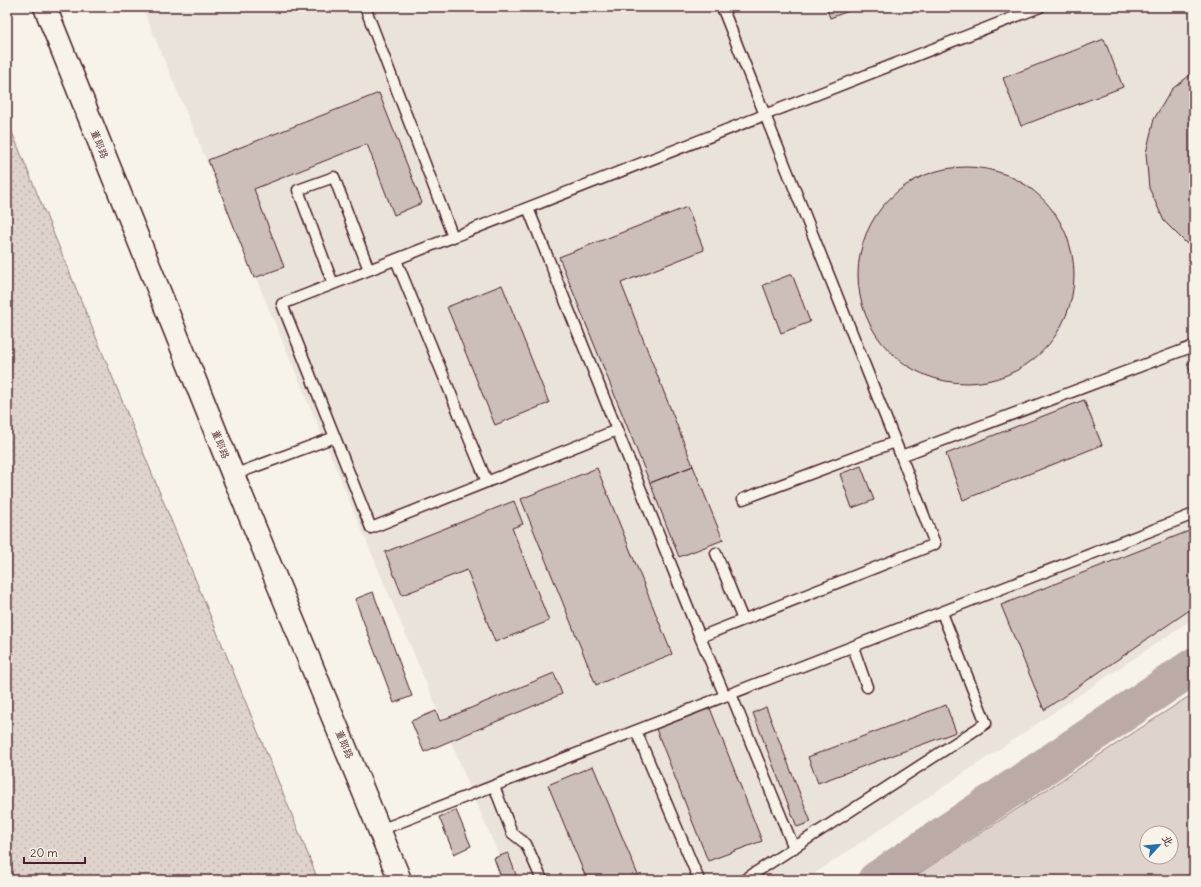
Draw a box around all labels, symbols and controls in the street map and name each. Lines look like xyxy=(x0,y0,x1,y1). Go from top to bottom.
street label: 董郎路 xyxy=(88,128,111,161)
street label: 董郎路 xyxy=(209,428,232,461)
street label: 董郎路 xyxy=(333,728,356,761)
north arrow xyxy=(1139,825,1179,865)
text: 北 xyxy=(1159,832,1177,849)
scale bar xyxy=(24,839,85,865)
text: 20 m xyxy=(30,845,58,860)

